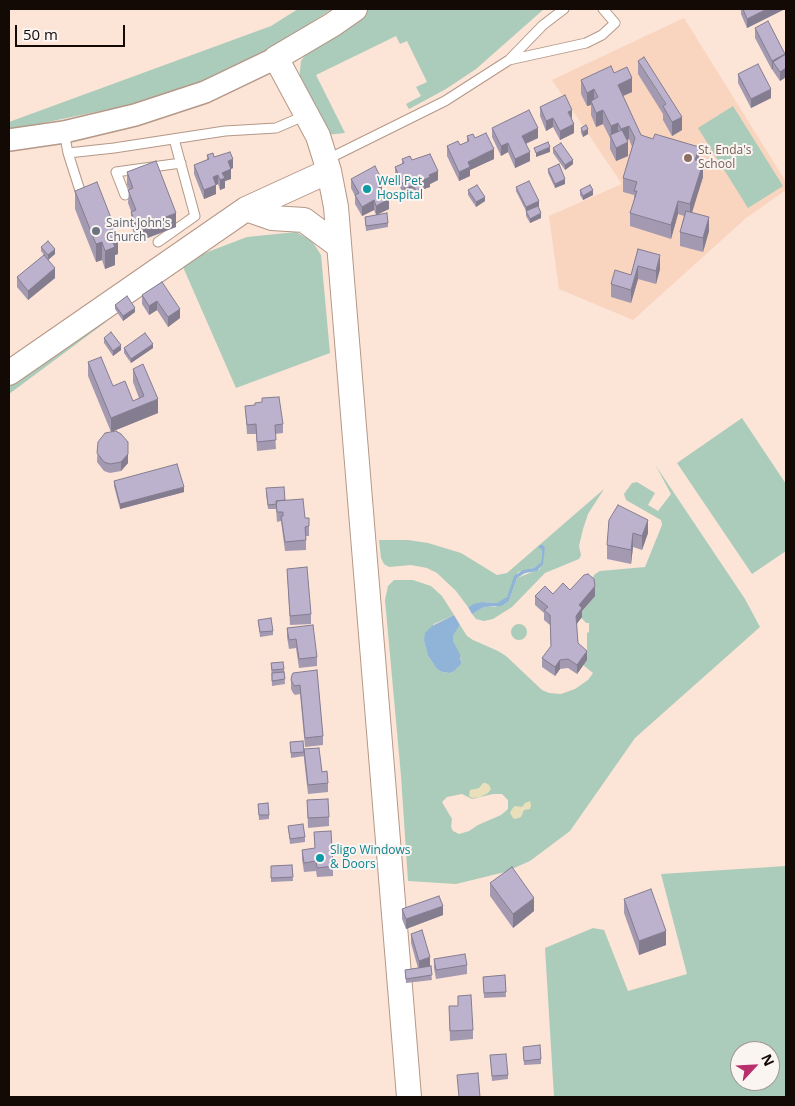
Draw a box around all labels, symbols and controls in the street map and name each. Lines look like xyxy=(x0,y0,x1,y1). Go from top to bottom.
scale bar xyxy=(18,15,128,47)
text: 50 m xyxy=(23,24,58,44)
place label: St. Enda's School xyxy=(698,144,752,172)
marker: St. Enda's School xyxy=(682,152,694,164)
place label: Well Pet Hospital xyxy=(377,175,423,203)
marker: Well Pet Hospital xyxy=(361,183,373,195)
place label: Saint John's Church xyxy=(106,217,171,245)
marker: Saint John's Church xyxy=(90,225,102,237)
place label: Sligo Windows & Doors xyxy=(330,844,411,872)
marker: Sligo Windows & Doors xyxy=(314,852,326,864)
north arrow xyxy=(730,1041,780,1091)
text: N xyxy=(757,1051,779,1069)

